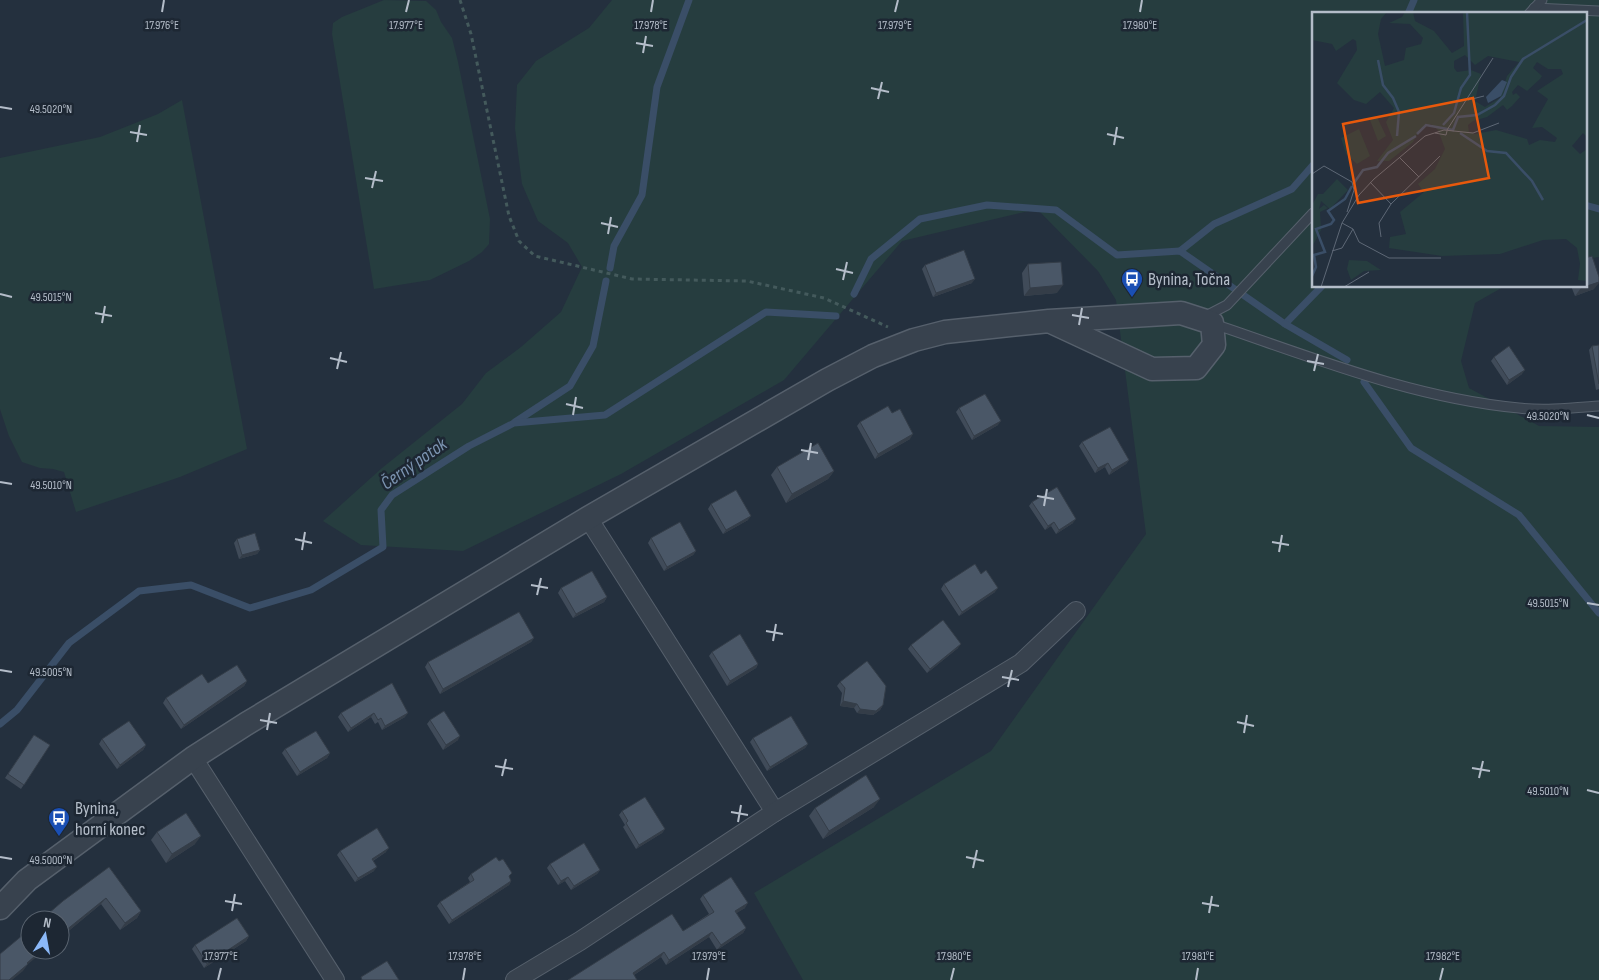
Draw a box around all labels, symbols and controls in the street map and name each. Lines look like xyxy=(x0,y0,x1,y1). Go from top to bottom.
inset map xyxy=(1312,12,1586,288)
text: 17.976°E xyxy=(145,18,179,33)
text: 17.977°E xyxy=(389,18,423,33)
text: 17.978°E xyxy=(634,18,668,33)
text: 17.979°E xyxy=(878,18,912,33)
text: 17.980°E xyxy=(1123,18,1157,33)
text: 49.5020°N xyxy=(30,102,72,117)
bus stop icon: Bynina, Točna xyxy=(1120,267,1144,298)
place label: Bynina, Točna xyxy=(1148,269,1230,290)
text: 49.5015°N xyxy=(30,290,72,305)
text: 49.5020°N xyxy=(1527,409,1569,424)
water label: Černý potok xyxy=(376,432,452,495)
text: 49.5010°N xyxy=(30,478,72,493)
text: 49.5015°N xyxy=(1527,596,1569,611)
text: 49.5005°N xyxy=(30,665,72,680)
text: 49.5010°N xyxy=(1527,784,1569,799)
place label: Bynina, horní konec xyxy=(75,798,145,840)
bus stop icon: Bynina, horní konec xyxy=(47,806,71,837)
text: 49.5000°N xyxy=(30,853,72,868)
north arrow xyxy=(20,910,70,960)
text: N xyxy=(42,914,53,932)
text: 17.977°E xyxy=(204,949,238,964)
text: 17.978°E xyxy=(448,949,482,964)
text: 17.979°E xyxy=(692,949,726,964)
text: 17.980°E xyxy=(937,949,971,964)
text: 17.981°E xyxy=(1182,949,1214,964)
text: 17.982°E xyxy=(1426,949,1460,964)

